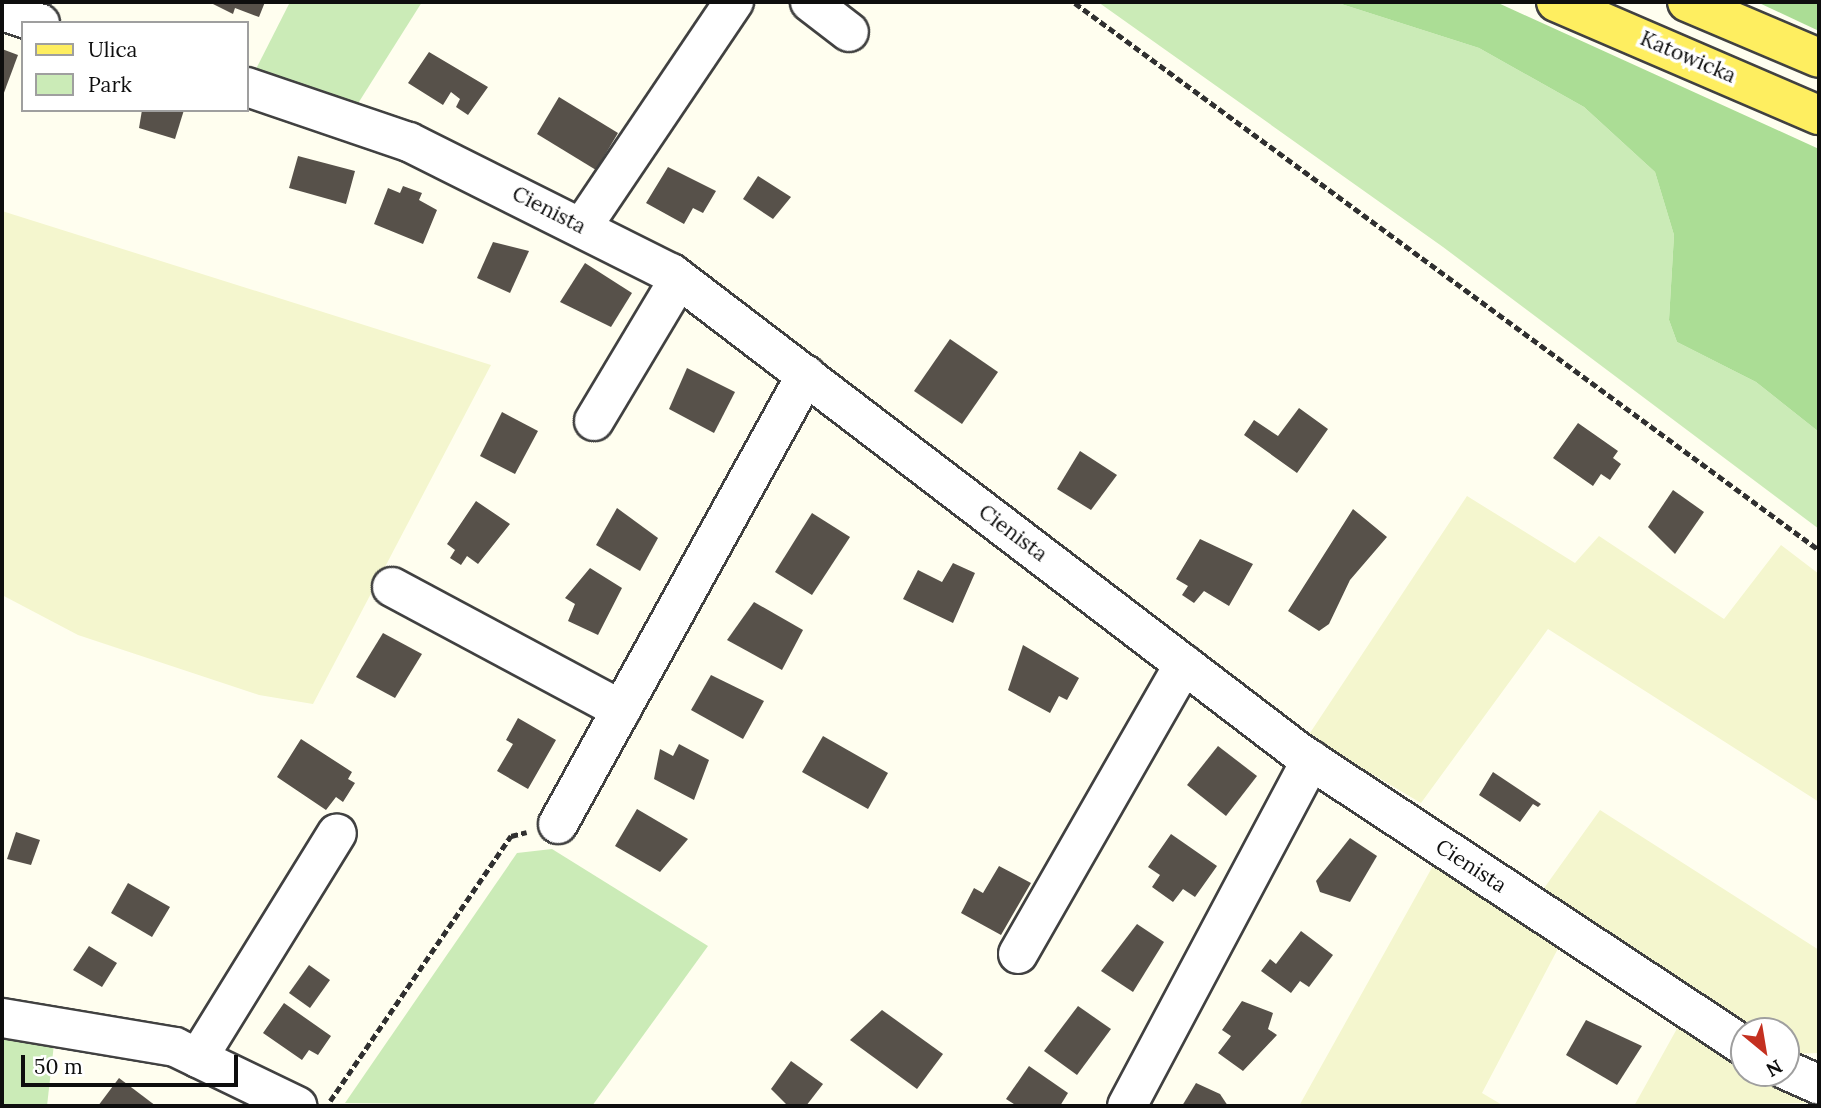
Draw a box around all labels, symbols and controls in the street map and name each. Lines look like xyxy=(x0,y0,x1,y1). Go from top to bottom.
legend xyxy=(21,21,248,112)
street label: Katowicka xyxy=(1636,26,1740,88)
text: Ulica xyxy=(88,36,137,63)
text: Park xyxy=(88,71,132,98)
street label: Cienista xyxy=(508,181,590,239)
street label: Cienista xyxy=(974,499,1052,567)
street label: Cienista xyxy=(1431,834,1511,898)
north arrow xyxy=(1730,1017,1800,1087)
scale bar xyxy=(24,1042,242,1086)
text: 50 m xyxy=(34,1053,83,1080)
text: N xyxy=(1762,1054,1787,1083)

